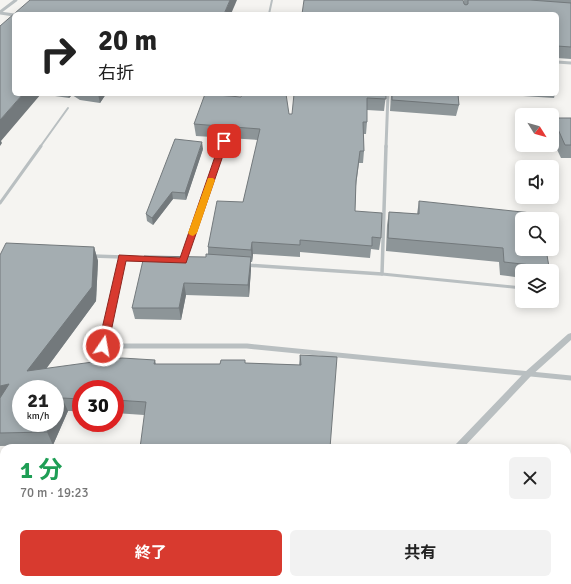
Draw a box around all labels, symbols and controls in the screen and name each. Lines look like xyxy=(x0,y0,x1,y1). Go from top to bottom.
text: 20 m xyxy=(98,24,157,58)
icon: right xyxy=(32,28,84,80)
text: 右折 xyxy=(98,62,134,84)
north arrow xyxy=(515,108,559,152)
map controls xyxy=(515,108,559,308)
pin xyxy=(207,124,241,158)
icon: arrive xyxy=(213,130,235,152)
button: sound xyxy=(515,160,559,204)
button: search xyxy=(515,212,559,256)
button: layers xyxy=(515,264,559,308)
position arrow xyxy=(82,325,124,367)
speed limit sign: 30 xyxy=(72,380,124,432)
text: 21 xyxy=(27,388,49,413)
text: km/h xyxy=(27,410,49,422)
text: 1 分 xyxy=(20,455,62,485)
button: close xyxy=(509,457,551,499)
text: 70 m · 19:23 xyxy=(20,485,89,501)
button: 終了 xyxy=(20,530,282,576)
button: 共有 xyxy=(290,530,551,576)

